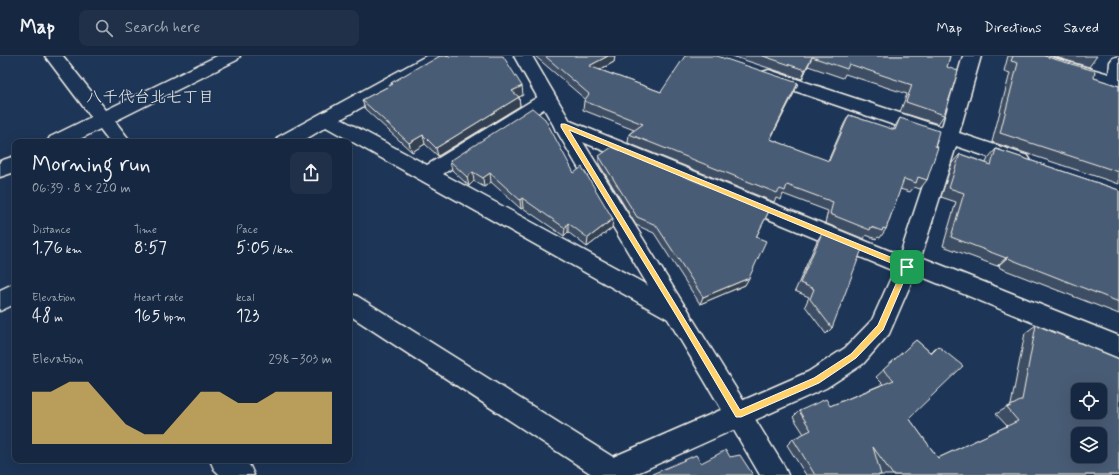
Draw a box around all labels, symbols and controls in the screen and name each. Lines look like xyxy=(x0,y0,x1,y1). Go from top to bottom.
search box xyxy=(79,10,359,46)
text: Map xyxy=(20,15,55,40)
icon: search xyxy=(93,17,115,39)
text: Search here xyxy=(125,18,200,38)
text: Map xyxy=(936,19,962,37)
text: Directions xyxy=(984,19,1042,37)
text: Saved xyxy=(1064,19,1099,37)
district label: 八千代台北七丁目 xyxy=(86,87,214,108)
text: Morning run xyxy=(32,151,151,179)
button: share xyxy=(290,152,332,194)
text: 06:39 · 8 × 220 m xyxy=(32,180,131,197)
text: Distance xyxy=(32,223,71,237)
text: Time xyxy=(134,223,157,237)
text: Pace xyxy=(236,223,258,237)
text: 1.76 xyxy=(32,237,63,259)
text: 8:57 xyxy=(134,237,167,259)
text: 5:05 xyxy=(236,237,269,259)
text: km xyxy=(63,243,82,257)
text: /km xyxy=(269,243,293,257)
pin xyxy=(890,250,924,284)
icon: arrive xyxy=(896,256,918,278)
text: Elevation xyxy=(32,291,75,305)
text: Heart rate xyxy=(134,291,183,305)
text: kcal xyxy=(236,291,254,305)
text: 48 xyxy=(32,305,51,327)
text: 165 xyxy=(134,305,160,327)
text: 123 xyxy=(236,305,260,327)
text: m xyxy=(51,311,63,325)
text: bpm xyxy=(160,311,186,325)
text: Elevation xyxy=(32,351,83,368)
text: 298–303 m xyxy=(268,351,332,368)
map controls xyxy=(1071,383,1107,463)
button: locate xyxy=(1071,383,1107,419)
button: layers xyxy=(1071,427,1107,463)

